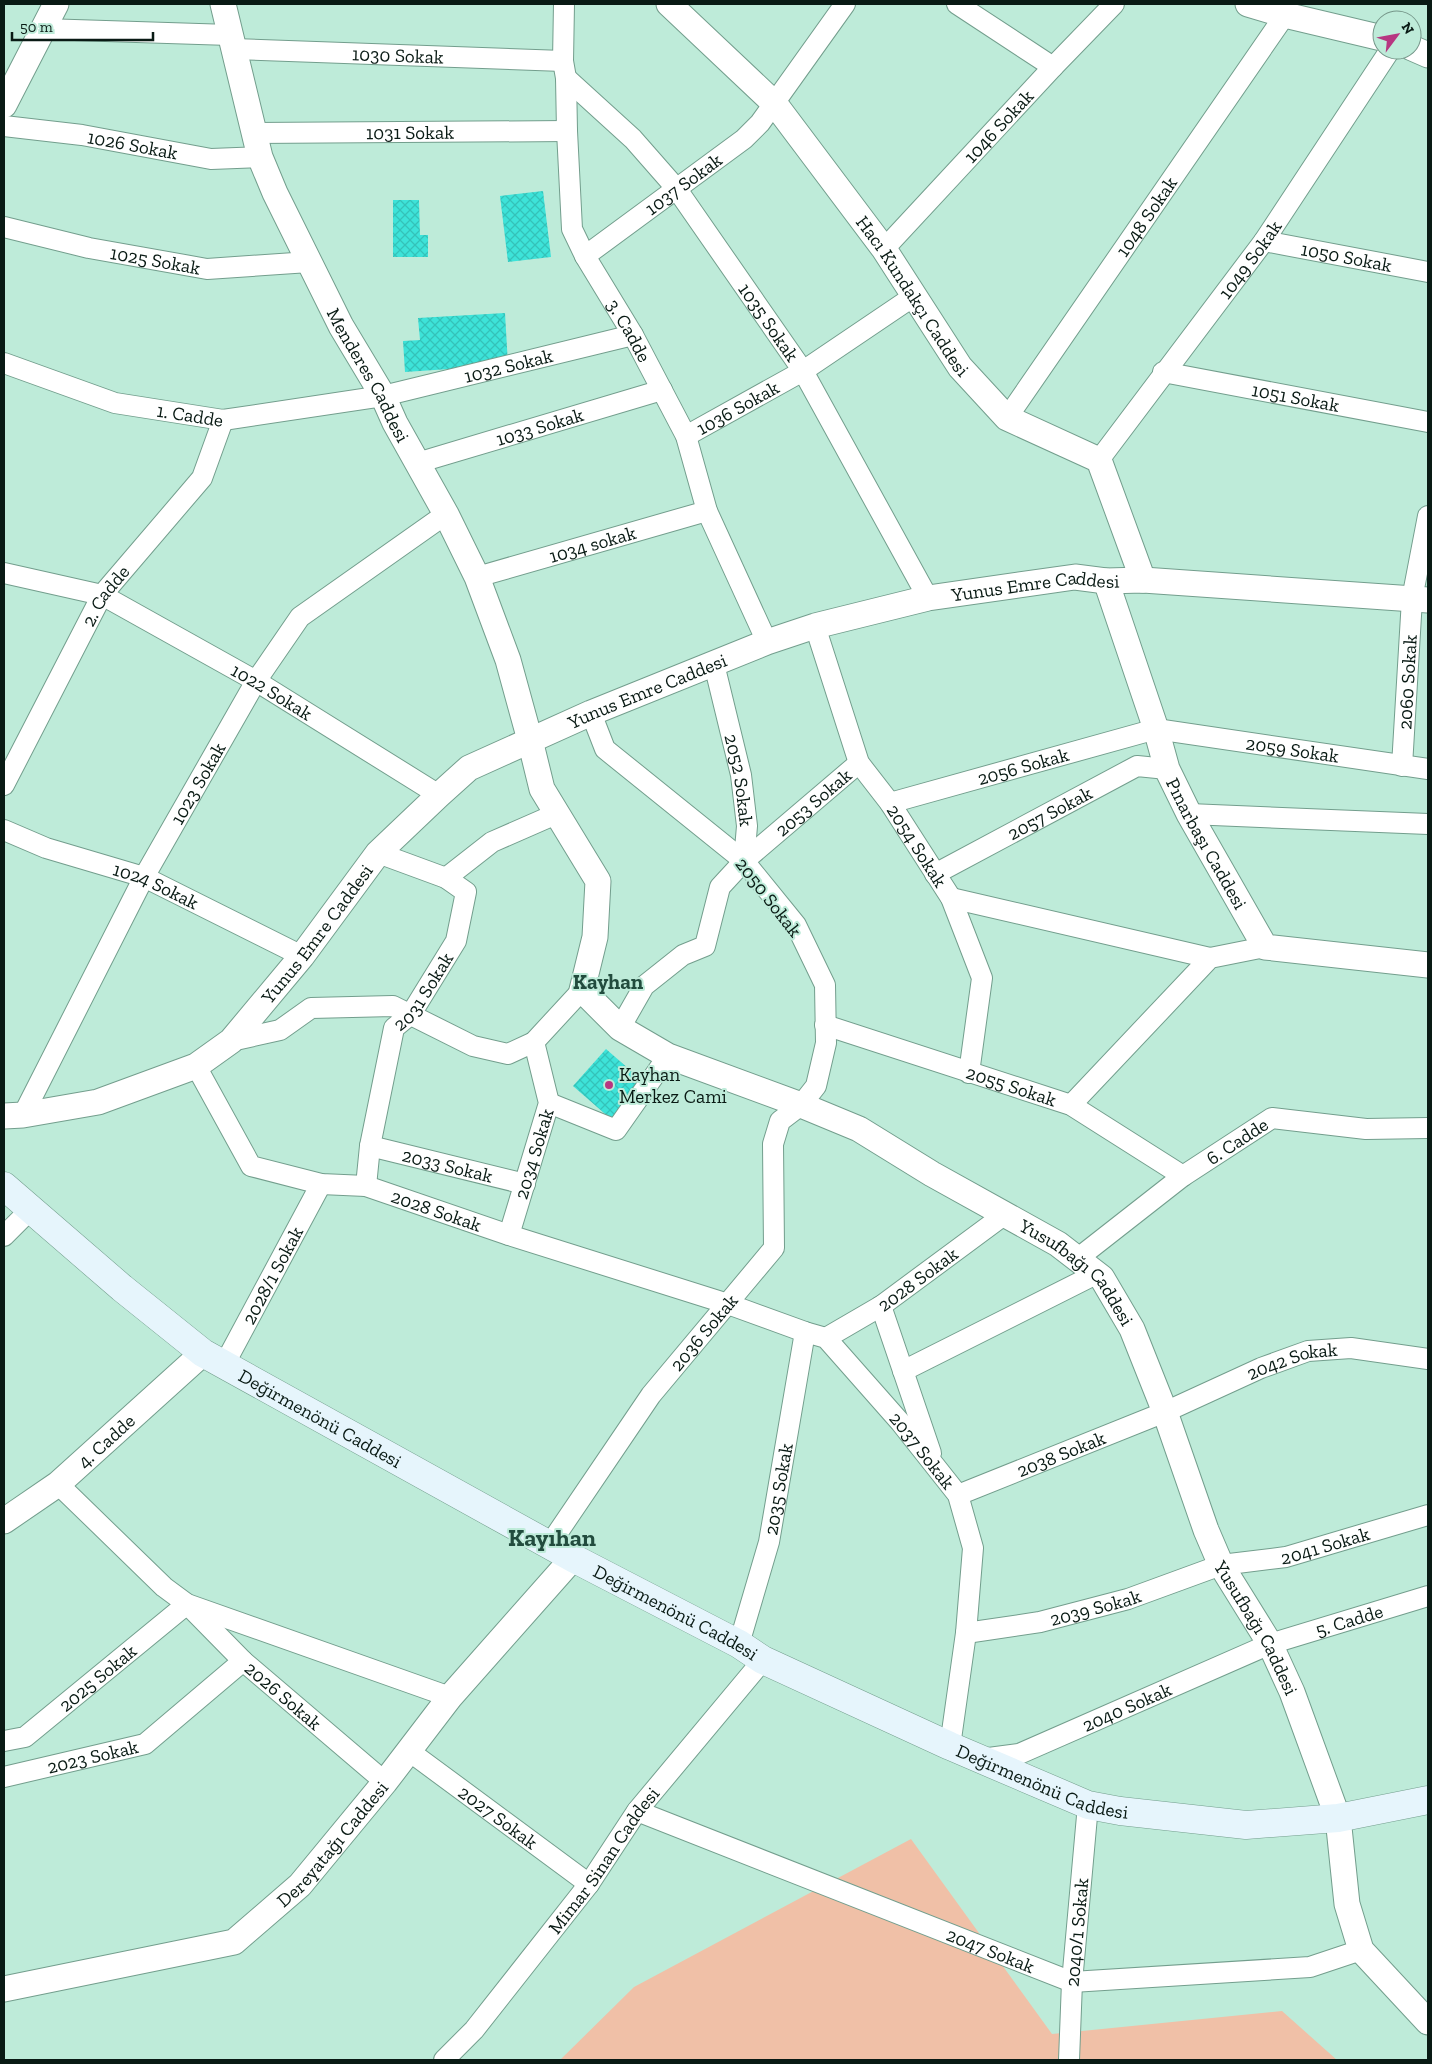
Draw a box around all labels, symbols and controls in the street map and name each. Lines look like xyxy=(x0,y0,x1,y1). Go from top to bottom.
scale bar xyxy=(12,10,154,42)
north arrow xyxy=(1372,10,1422,60)
text: 50 m xyxy=(20,18,53,36)
text: N xyxy=(1398,19,1418,38)
street label: 1030 Sokak xyxy=(352,42,444,69)
street label: 1046 Sokak xyxy=(959,85,1038,168)
street label: 1031 Sokak xyxy=(366,121,454,144)
street label: 1026 Sokak xyxy=(86,125,180,165)
street label: 1037 Sokak xyxy=(641,148,727,220)
street label: 1048 Sokak xyxy=(1111,172,1182,261)
street label: Hacı Kundakçı Caddesi xyxy=(851,211,974,381)
street label: 1049 Sokak xyxy=(1214,216,1287,303)
street label: 1050 Sokak xyxy=(1299,237,1394,277)
street label: 1025 Sokak xyxy=(109,241,202,280)
street label: 1035 Sokak xyxy=(733,279,804,366)
street label: 3. Cadde xyxy=(602,295,656,366)
street label: Menderes Caddesi xyxy=(322,304,414,446)
street label: 1032 Sokak xyxy=(462,344,555,388)
street label: 1036 Sokak xyxy=(693,376,783,440)
street label: 1051 Sokak xyxy=(1250,378,1341,417)
street label: 1. Cadde xyxy=(155,399,225,432)
street label: 1033 Sokak xyxy=(493,403,586,451)
street label: 1034 sokak xyxy=(546,521,639,568)
street label: 2. Cadde xyxy=(77,560,135,630)
street label: Yunus Emre Caddesi xyxy=(949,566,1120,607)
street label: 2060 Sokak xyxy=(1393,634,1422,730)
street label: Yunus Emre Caddesi xyxy=(563,649,730,734)
street label: 1022 Sokak xyxy=(227,659,317,725)
street label: 2059 Sokak xyxy=(1244,731,1341,768)
street label: 2052 Sokak xyxy=(719,732,758,828)
street label: 1023 Sokak xyxy=(166,738,231,828)
street label: 2056 Sokak xyxy=(975,743,1071,790)
street label: 2053 Sokak xyxy=(771,764,856,841)
street label: Pınarbaşı Caddesi xyxy=(1161,774,1252,913)
street label: 2057 Sokak xyxy=(1004,781,1096,845)
street label: 2054 Sokak xyxy=(882,800,952,892)
street label: 2050 Sokak xyxy=(730,853,807,942)
street label: 1024 Sokak xyxy=(110,857,203,915)
street label: Yunus Emre Caddesi xyxy=(256,860,378,1009)
street label: 2031 Sokak xyxy=(389,948,458,1036)
district label: Kayhan xyxy=(573,969,644,994)
street label: 2055 Sokak xyxy=(963,1061,1059,1112)
place label: Kayhan Merkez Cami xyxy=(619,1063,727,1108)
marker: Kayhan Merkez Cami xyxy=(603,1079,615,1091)
street label: 2034 Sokak xyxy=(510,1106,559,1202)
street label: 6. Cadde xyxy=(1202,1113,1273,1170)
street label: 2033 Sokak xyxy=(400,1143,495,1188)
street label: 2028 Sokak xyxy=(388,1185,485,1237)
street label: Yusufbağı Caddesi xyxy=(1014,1213,1138,1330)
street label: 2028/1 Sokak xyxy=(237,1222,308,1328)
street label: 2028 Sokak xyxy=(873,1242,962,1317)
street label: 2036 Sokak xyxy=(665,1289,743,1376)
street label: 2042 Sokak xyxy=(1243,1338,1338,1385)
street label: Değirmenönü Caddesi xyxy=(235,1364,406,1473)
street label: 2037 Sokak xyxy=(884,1407,960,1494)
street label: 4. Cadde xyxy=(73,1409,140,1473)
street label: 2038 Sokak xyxy=(1014,1426,1109,1482)
street label: 2035 Sokak xyxy=(759,1441,798,1537)
street label: 2041 Sokak xyxy=(1280,1522,1372,1570)
district label: Kayıhan xyxy=(508,1523,596,1552)
street label: Yusufbağı Caddesi xyxy=(1209,1556,1303,1699)
street label: Değirmenönü Caddesi xyxy=(589,1560,762,1665)
street label: 2039 Sokak xyxy=(1047,1584,1144,1631)
street label: 5. Cadde xyxy=(1313,1599,1386,1642)
street label: 2025 Sokak xyxy=(54,1639,141,1717)
street label: 2026 Sokak xyxy=(240,1657,326,1735)
street label: 2040 Sokak xyxy=(1079,1678,1175,1737)
street label: 2023 Sokak xyxy=(45,1735,141,1779)
street label: Değirmenönü Caddesi xyxy=(953,1739,1130,1824)
street label: Dereyatağı Caddesi xyxy=(272,1777,393,1912)
street label: 2027 Sokak xyxy=(454,1781,542,1854)
street label: Mimar Sinan Caddesi xyxy=(543,1782,664,1939)
street label: 2040/1 Sokak xyxy=(1061,1877,1093,1988)
street label: 2047 Sokak xyxy=(943,1923,1038,1978)

